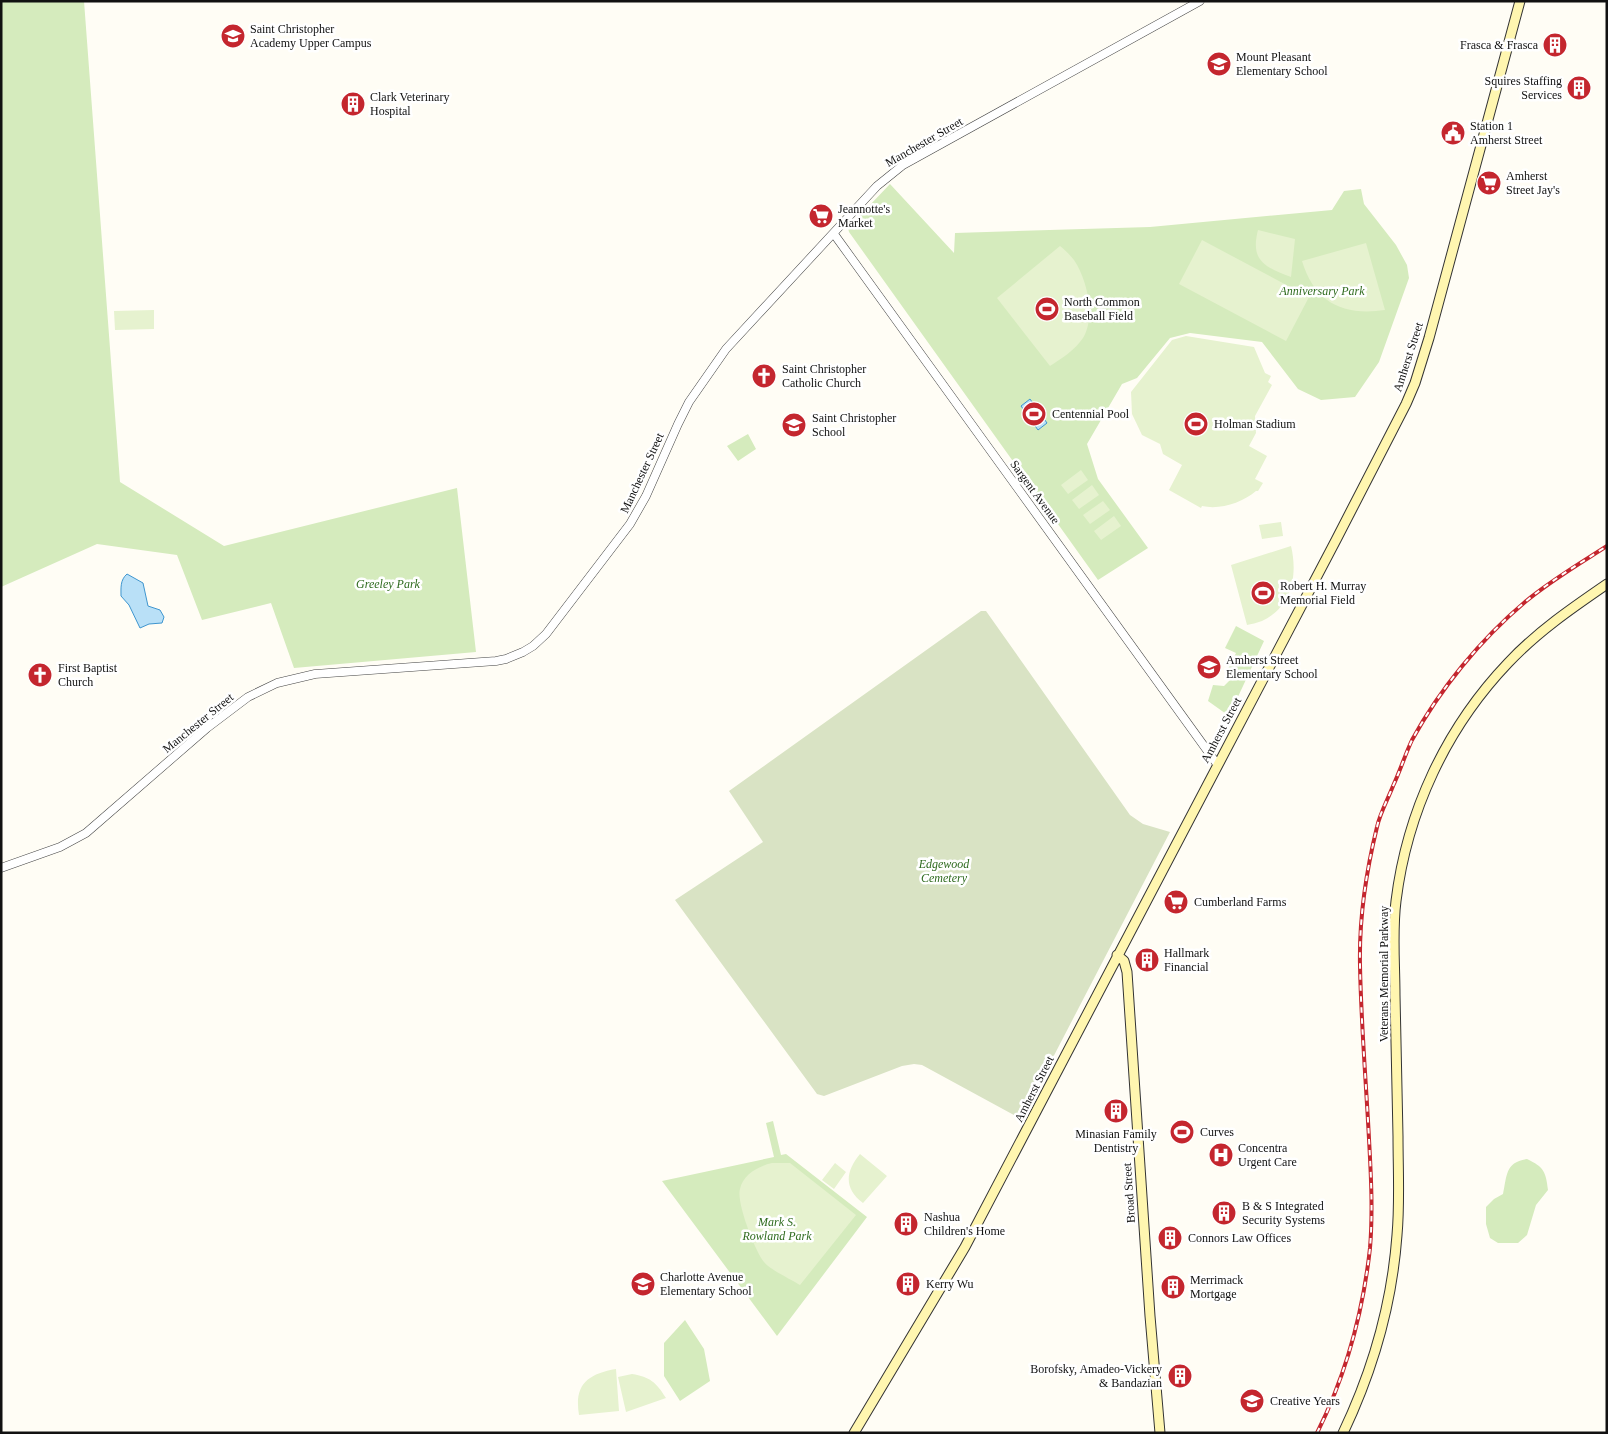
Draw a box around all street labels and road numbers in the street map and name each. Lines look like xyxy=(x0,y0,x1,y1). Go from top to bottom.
street label: Manchester Street xyxy=(883,114,966,170)
street label: Amherst Street xyxy=(1390,320,1426,394)
street label: Manchester Street xyxy=(617,430,667,515)
street label: Sargent Avenue xyxy=(1007,457,1063,527)
street label: Manchester Street xyxy=(160,690,237,756)
street label: Amherst Street xyxy=(1198,694,1244,765)
street label: Veterans Memorial Parkway xyxy=(1377,906,1391,1042)
street label: Amherst Street xyxy=(1011,1053,1057,1124)
street label: Broad Street xyxy=(1120,1162,1138,1224)

